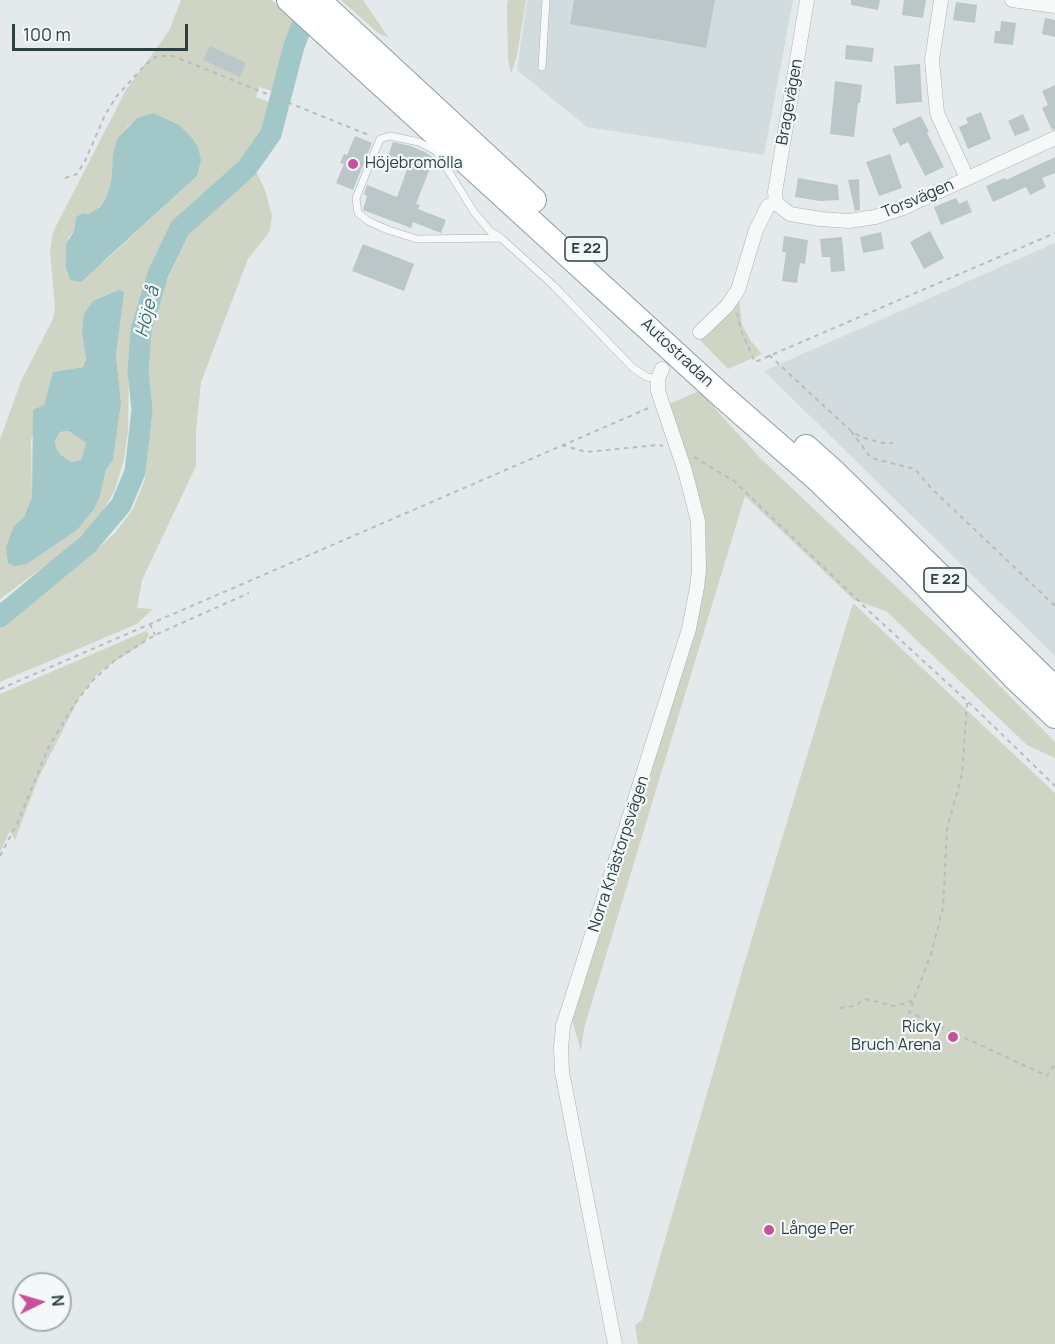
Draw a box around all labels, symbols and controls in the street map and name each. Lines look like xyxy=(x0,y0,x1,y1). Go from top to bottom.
scale bar xyxy=(15,12,190,50)
text: 100 m xyxy=(23,22,71,46)
street label: Bragevägen xyxy=(773,57,807,147)
place label: Höjebromölla xyxy=(365,154,463,174)
marker: Höjebromölla xyxy=(346,157,360,171)
street label: Torsvägen xyxy=(879,175,957,223)
road number: E 22 xyxy=(565,237,607,261)
water label: Höje å xyxy=(131,284,165,340)
street label: Autostradan xyxy=(637,315,717,391)
road number: E 22 xyxy=(924,568,966,592)
street label: Norra Knästorpsvägen xyxy=(585,773,653,935)
place label: Ricky Bruch Arena xyxy=(851,1018,941,1056)
marker: Ricky Bruch Arena xyxy=(946,1030,960,1044)
place label: Långe Per xyxy=(781,1220,854,1240)
marker: Långe Per xyxy=(762,1223,776,1237)
north arrow xyxy=(12,1272,72,1332)
text: N xyxy=(46,1294,69,1307)

